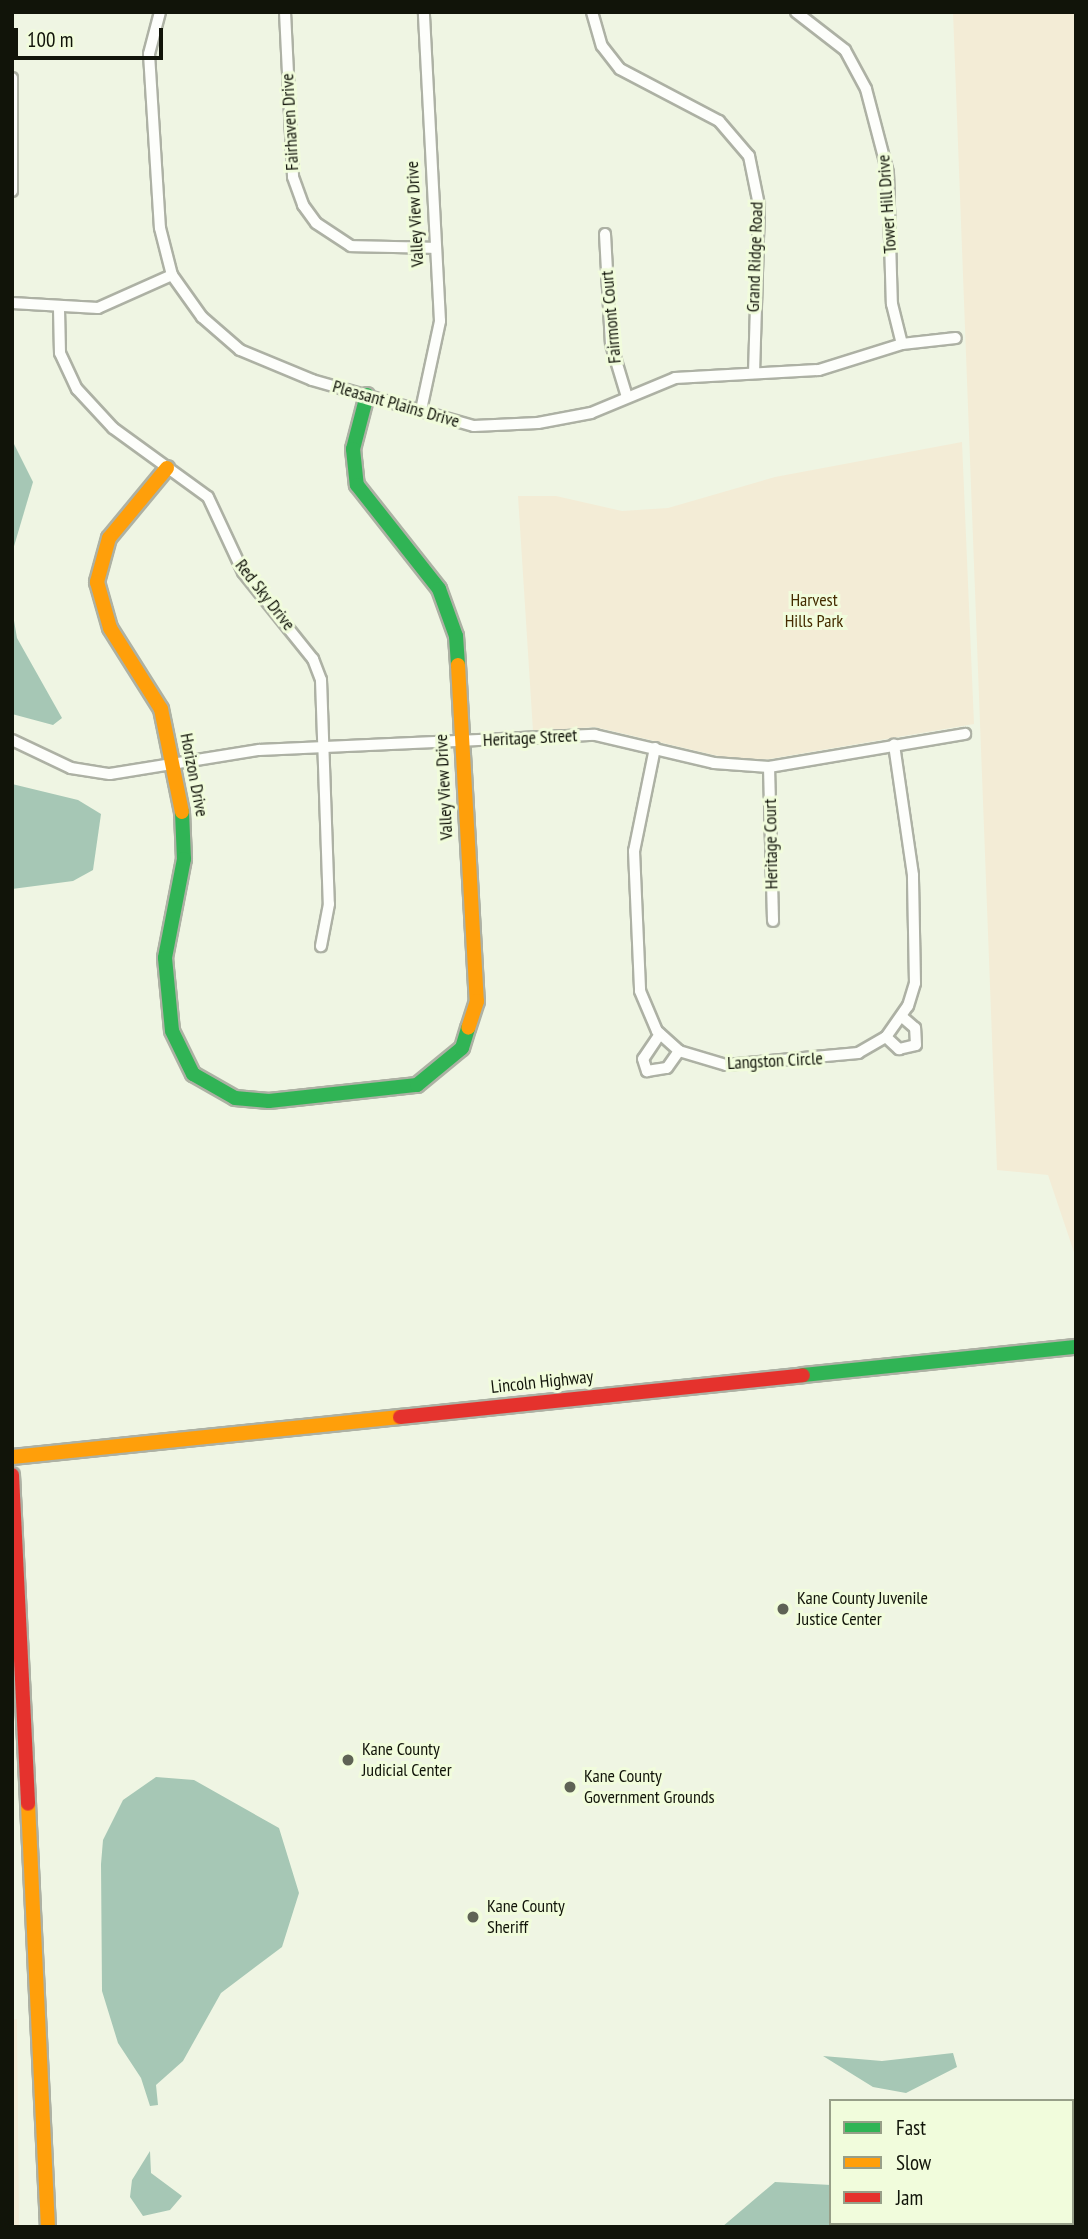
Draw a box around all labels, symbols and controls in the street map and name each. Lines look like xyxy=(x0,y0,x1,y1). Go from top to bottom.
scale bar xyxy=(18,14,166,58)
text: 100 m xyxy=(27,26,73,53)
street label: Fairhaven Drive xyxy=(277,73,303,171)
street label: Tower Hill Drive xyxy=(873,154,901,254)
street label: Valley View Drive xyxy=(401,160,429,268)
street label: Grand Ridge Road xyxy=(742,201,768,313)
street label: Fairmont Court xyxy=(596,270,626,364)
street label: Pleasant Plains Drive xyxy=(330,376,462,432)
street label: Red Sky Drive xyxy=(230,555,300,635)
park label: Harvest Hills Park xyxy=(785,590,843,632)
street label: Heritage Street xyxy=(482,725,578,751)
street label: Horizon Drive xyxy=(175,731,213,819)
street label: Valley View Drive xyxy=(430,733,458,841)
street label: Heritage Court xyxy=(759,798,783,890)
street label: Langston Circle xyxy=(727,1048,823,1074)
street label: Lincoln Highway xyxy=(490,1366,594,1398)
place label: Kane County Juvenile Justice Center xyxy=(797,1588,929,1630)
marker: Kane County Juvenile Justice Center xyxy=(775,1601,791,1617)
place label: Kane County Judicial Center xyxy=(362,1739,452,1782)
marker: Kane County Judicial Center xyxy=(340,1752,356,1768)
place label: Kane County Government Grounds xyxy=(584,1766,715,1809)
marker: Kane County Government Grounds xyxy=(562,1779,578,1795)
place label: Kane County Sheriff xyxy=(487,1896,565,1938)
marker: Kane County Sheriff xyxy=(465,1909,481,1925)
legend xyxy=(829,2099,1074,2225)
text: Fast xyxy=(896,2114,926,2141)
text: Slow xyxy=(896,2149,931,2176)
text: Jam xyxy=(896,2184,923,2211)

